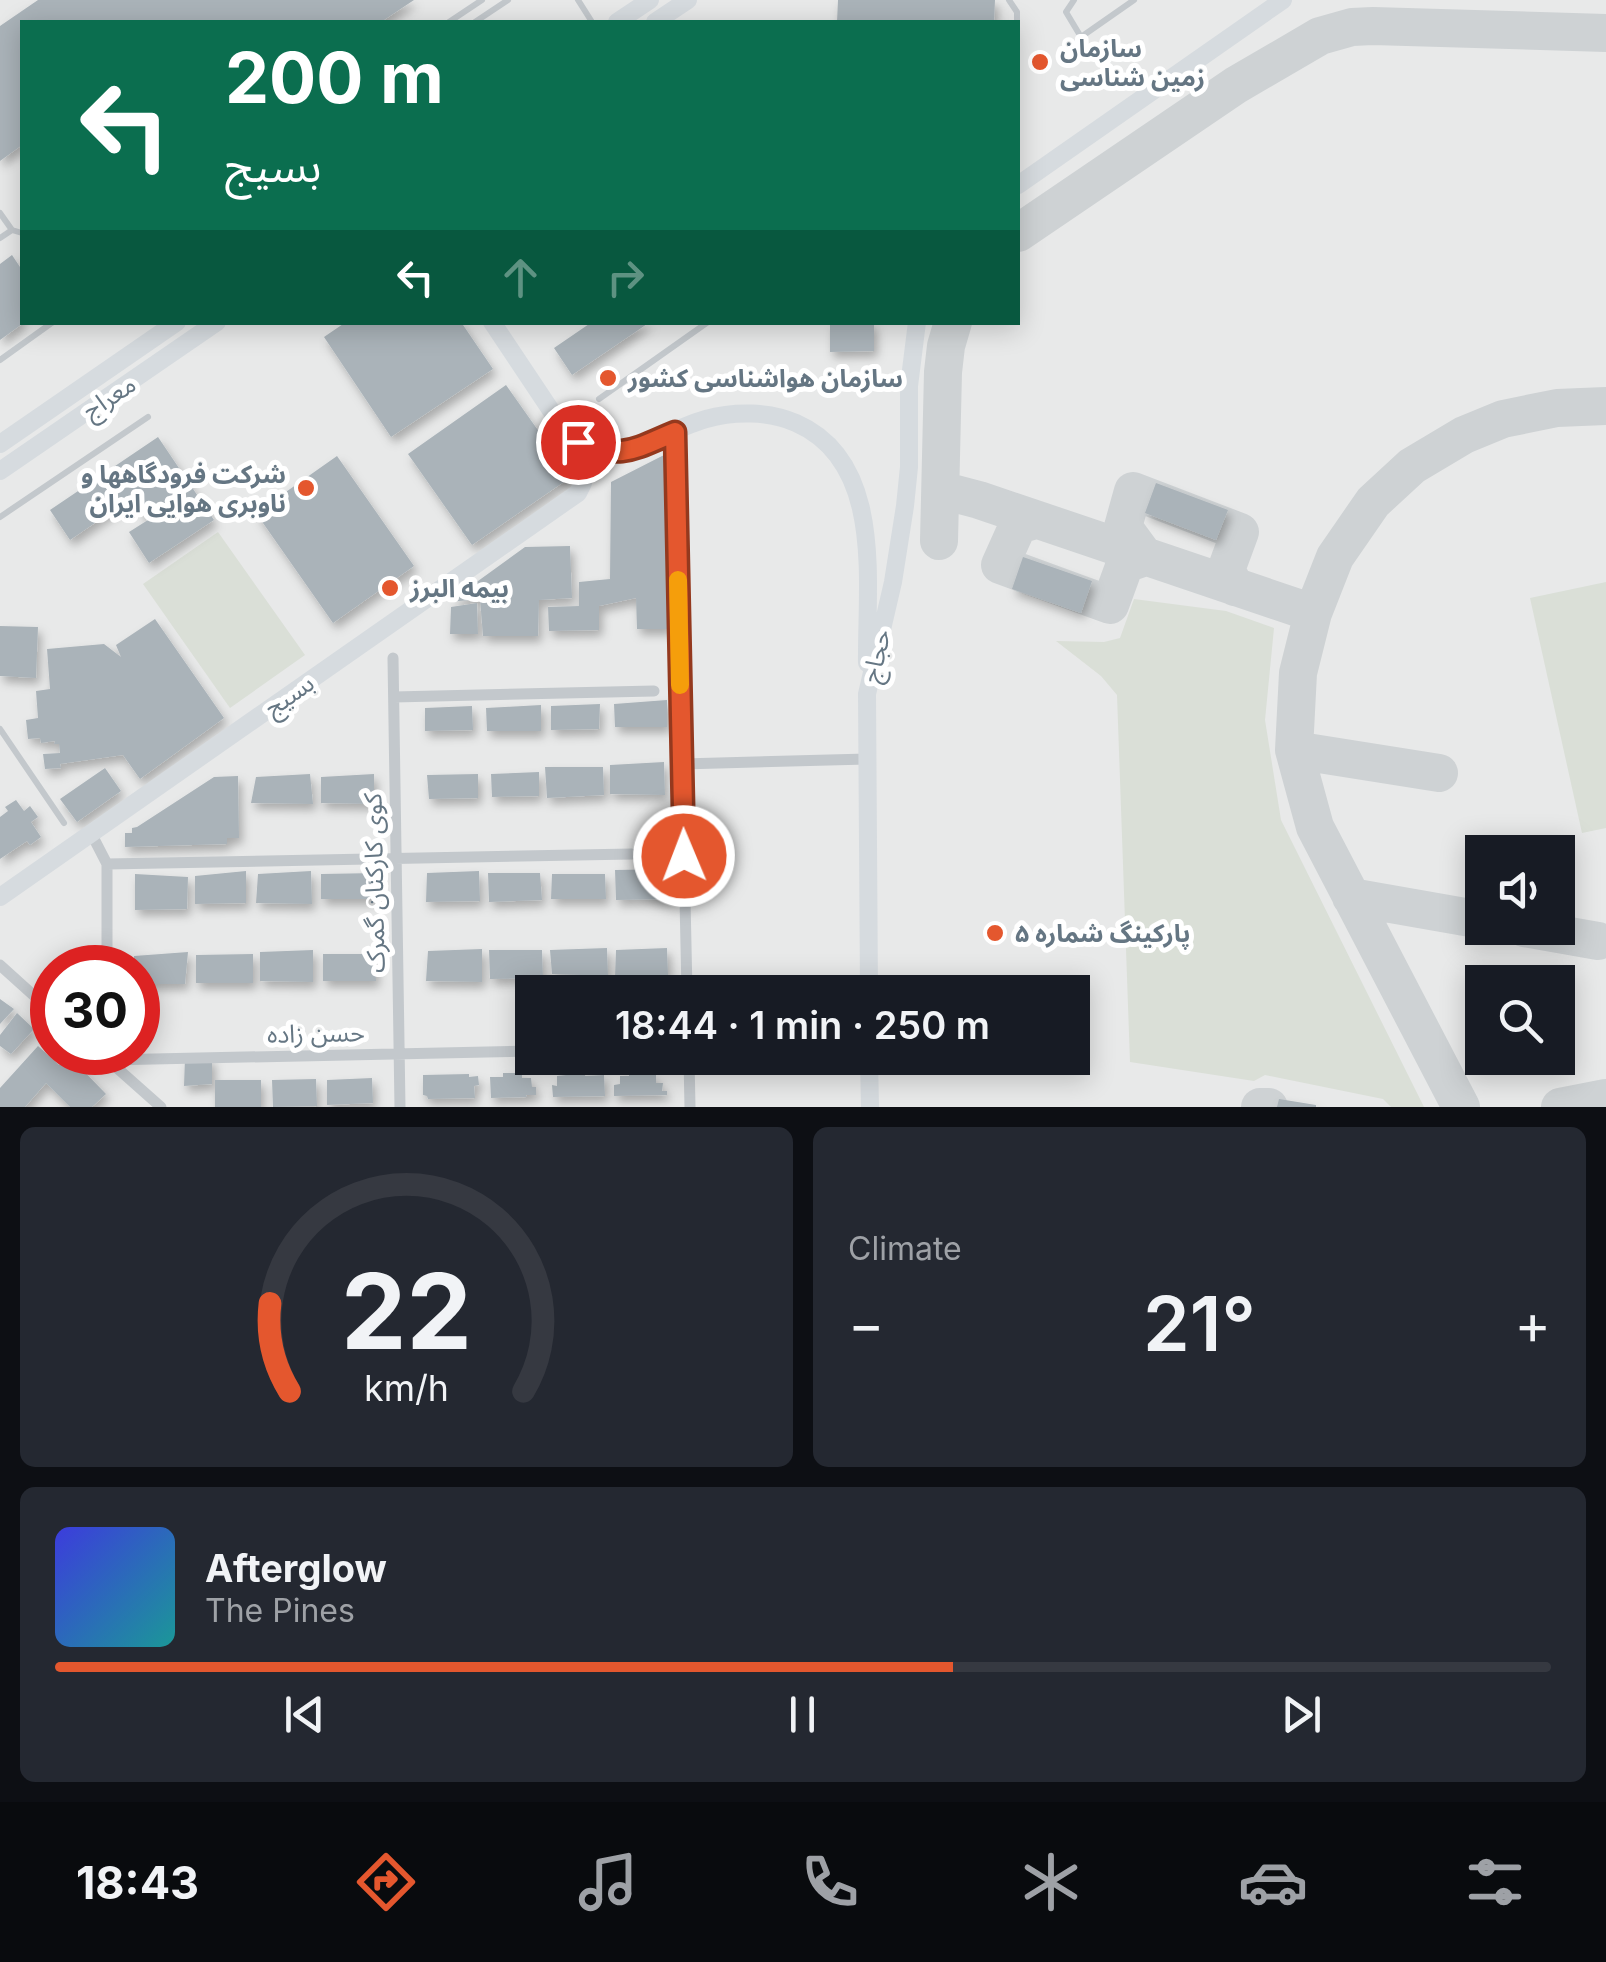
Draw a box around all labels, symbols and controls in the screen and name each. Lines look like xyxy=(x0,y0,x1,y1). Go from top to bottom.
place label: سازمان زمین شناسی xyxy=(1060,33,1205,92)
text: 200 m xyxy=(225,35,444,120)
marker: سازمان زمین شناسی xyxy=(1029,51,1051,73)
icon: left xyxy=(60,60,190,190)
text: بسیج xyxy=(225,138,321,193)
icon: left xyxy=(388,250,443,305)
icon: ahead xyxy=(493,250,548,305)
icon: right xyxy=(598,250,653,305)
place label: سازمان هواشناسی کشور xyxy=(627,363,903,393)
marker: سازمان هواشناسی کشور xyxy=(597,367,619,389)
street label: معراج xyxy=(77,369,143,429)
pin xyxy=(536,400,621,485)
icon: arrive xyxy=(551,415,606,470)
place label: شرکت فرودگاهها و ناوبری هوایی ایران xyxy=(81,459,286,518)
marker: شرکت فرودگاهها و ناوبری هوایی ایران xyxy=(295,477,317,499)
place label: بیمه البرز xyxy=(409,573,509,603)
marker: بیمه البرز xyxy=(379,577,401,599)
street label: حجاج xyxy=(855,626,901,687)
street label: بسیج xyxy=(258,667,322,726)
street label: کوی کارکنان گمرک xyxy=(357,792,391,973)
position arrow xyxy=(632,804,736,908)
map controls xyxy=(1465,835,1575,1075)
button: sound xyxy=(1465,835,1575,945)
place label: پارکینگ شماره ۵ xyxy=(1015,918,1191,950)
marker: پارکینگ شماره ۵ xyxy=(984,922,1006,944)
speed limit sign: 30 xyxy=(30,945,160,1075)
button: search xyxy=(1465,965,1575,1075)
text: 18:44 · 1 min · 250 m xyxy=(615,1002,990,1048)
street label: حسن زاده xyxy=(267,1017,365,1049)
text: Climate xyxy=(848,1229,962,1268)
text: 22 xyxy=(341,1248,472,1374)
text: 21° xyxy=(1143,1278,1256,1369)
text: − xyxy=(848,1291,884,1357)
text: + xyxy=(1515,1291,1551,1357)
text: km/h xyxy=(364,1366,449,1410)
text: Afterglow xyxy=(205,1545,387,1591)
text: The Pines xyxy=(205,1591,355,1630)
icon: previous xyxy=(277,1687,332,1742)
icon: pause xyxy=(775,1687,830,1742)
icon: next xyxy=(1274,1687,1329,1742)
icon: directions xyxy=(351,1847,421,1917)
icon: music xyxy=(573,1847,643,1917)
icon: phone xyxy=(795,1847,865,1917)
icon: climate xyxy=(1016,1847,1086,1917)
icon: car xyxy=(1238,1847,1308,1917)
icon: filters xyxy=(1460,1847,1530,1917)
text: 18:43 xyxy=(76,1855,199,1910)

